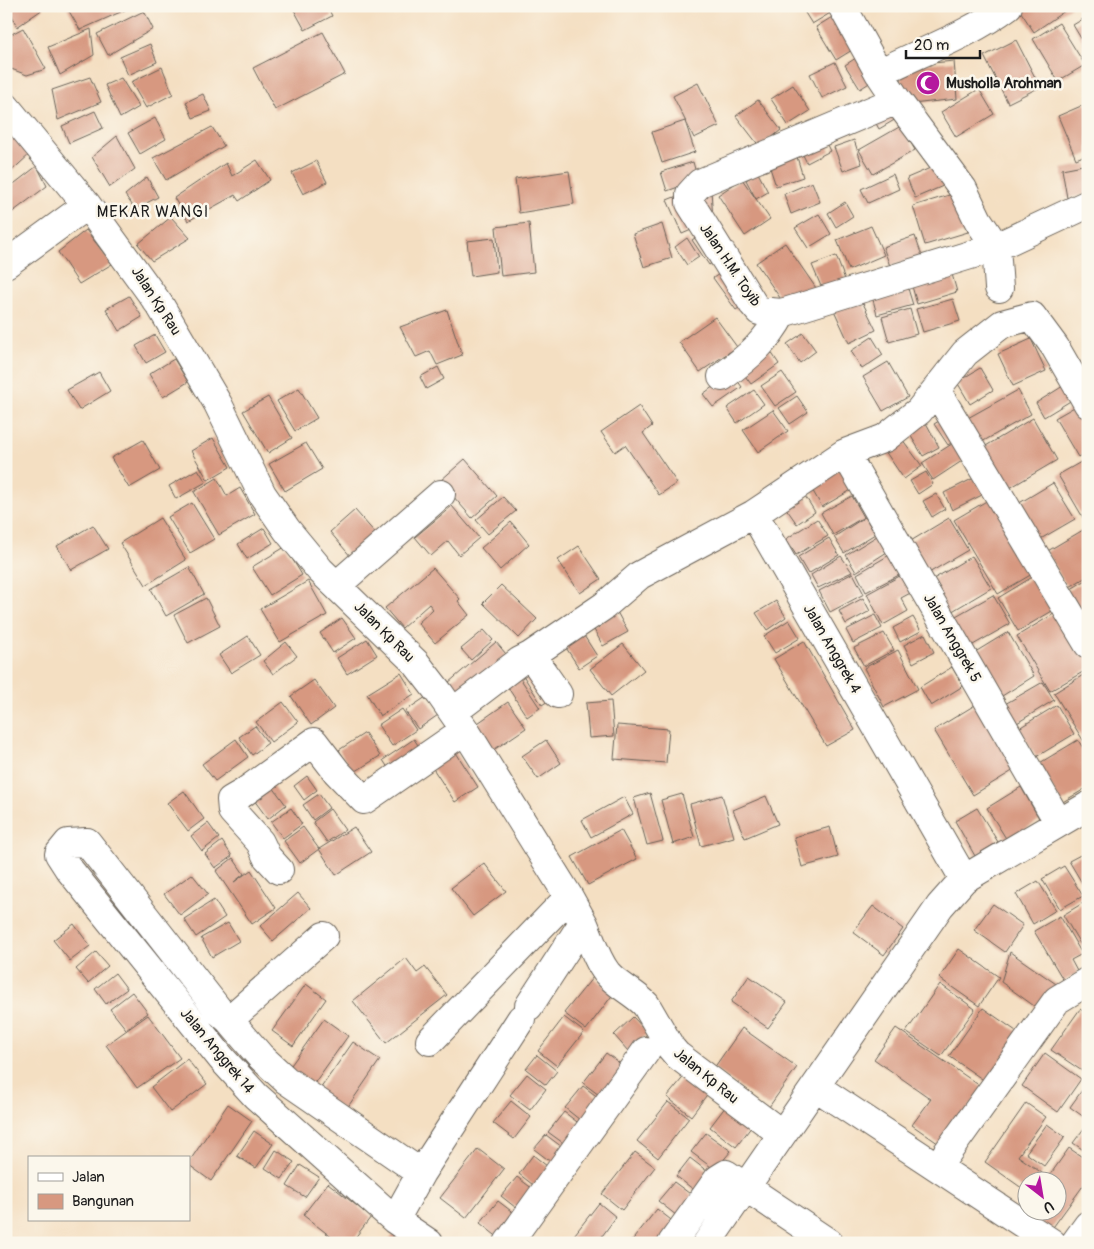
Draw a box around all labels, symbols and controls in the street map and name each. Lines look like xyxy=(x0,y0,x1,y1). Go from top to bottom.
scale bar xyxy=(906,28,980,60)
text: 20 m xyxy=(914,36,949,55)
mosque icon: Musholla Arohman xyxy=(915,70,941,96)
place label: Musholla Arohman xyxy=(946,74,1062,93)
district label: MEKAR WANGI xyxy=(97,202,209,222)
street label: Jalan H.M. Toyib xyxy=(695,220,765,310)
street label: Jalan Kp Rau xyxy=(127,263,185,339)
street label: Jalan Anggrek 5 xyxy=(919,590,985,686)
street label: Jalan Kp Rau xyxy=(350,598,418,666)
street label: Jalan Anggrek 4 xyxy=(799,601,865,697)
street label: Jalan Anggrek 14 xyxy=(176,1004,258,1098)
street label: Jalan Kp Rau xyxy=(670,1044,742,1108)
legend xyxy=(28,1156,190,1222)
text: Jalan xyxy=(72,1168,105,1187)
north arrow xyxy=(1016,1172,1066,1222)
text: Bangunan xyxy=(72,1192,134,1211)
text: U xyxy=(1040,1197,1057,1216)

